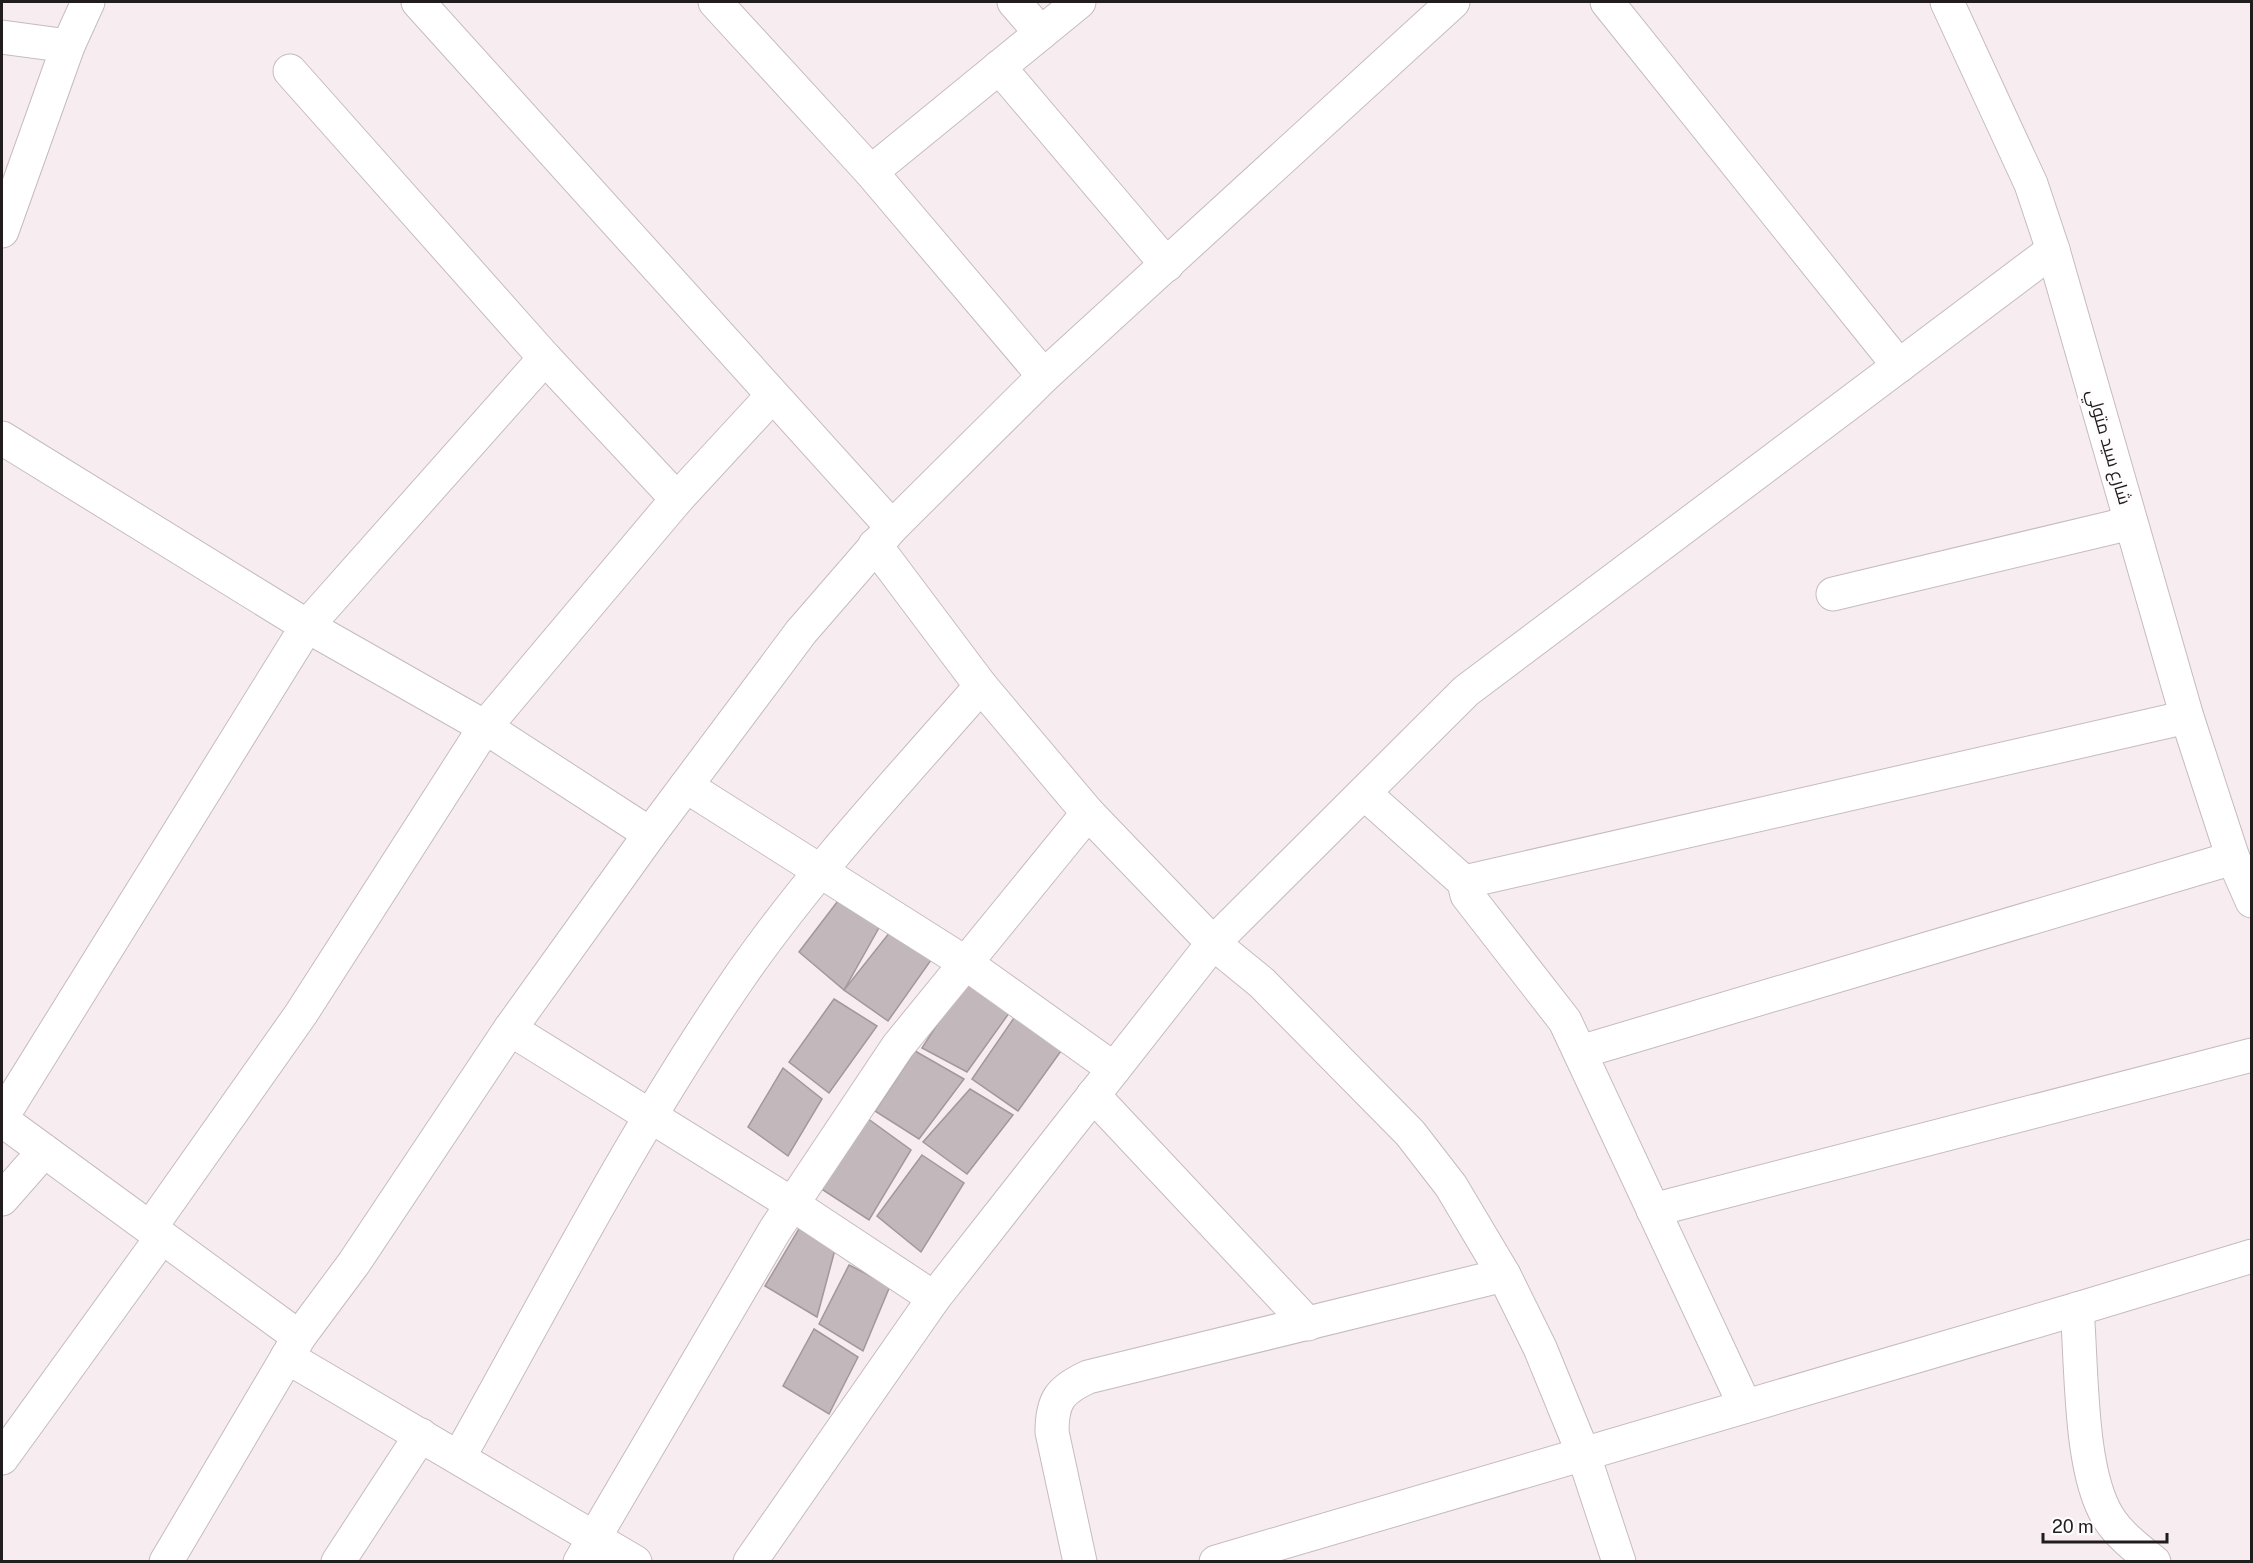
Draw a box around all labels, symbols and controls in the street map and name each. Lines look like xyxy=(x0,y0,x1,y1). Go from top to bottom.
street label: شارع سيد متولي xyxy=(2079,387,2136,508)
scale bar xyxy=(2043,1506,2168,1544)
text: 20 m xyxy=(2052,1516,2094,1537)

